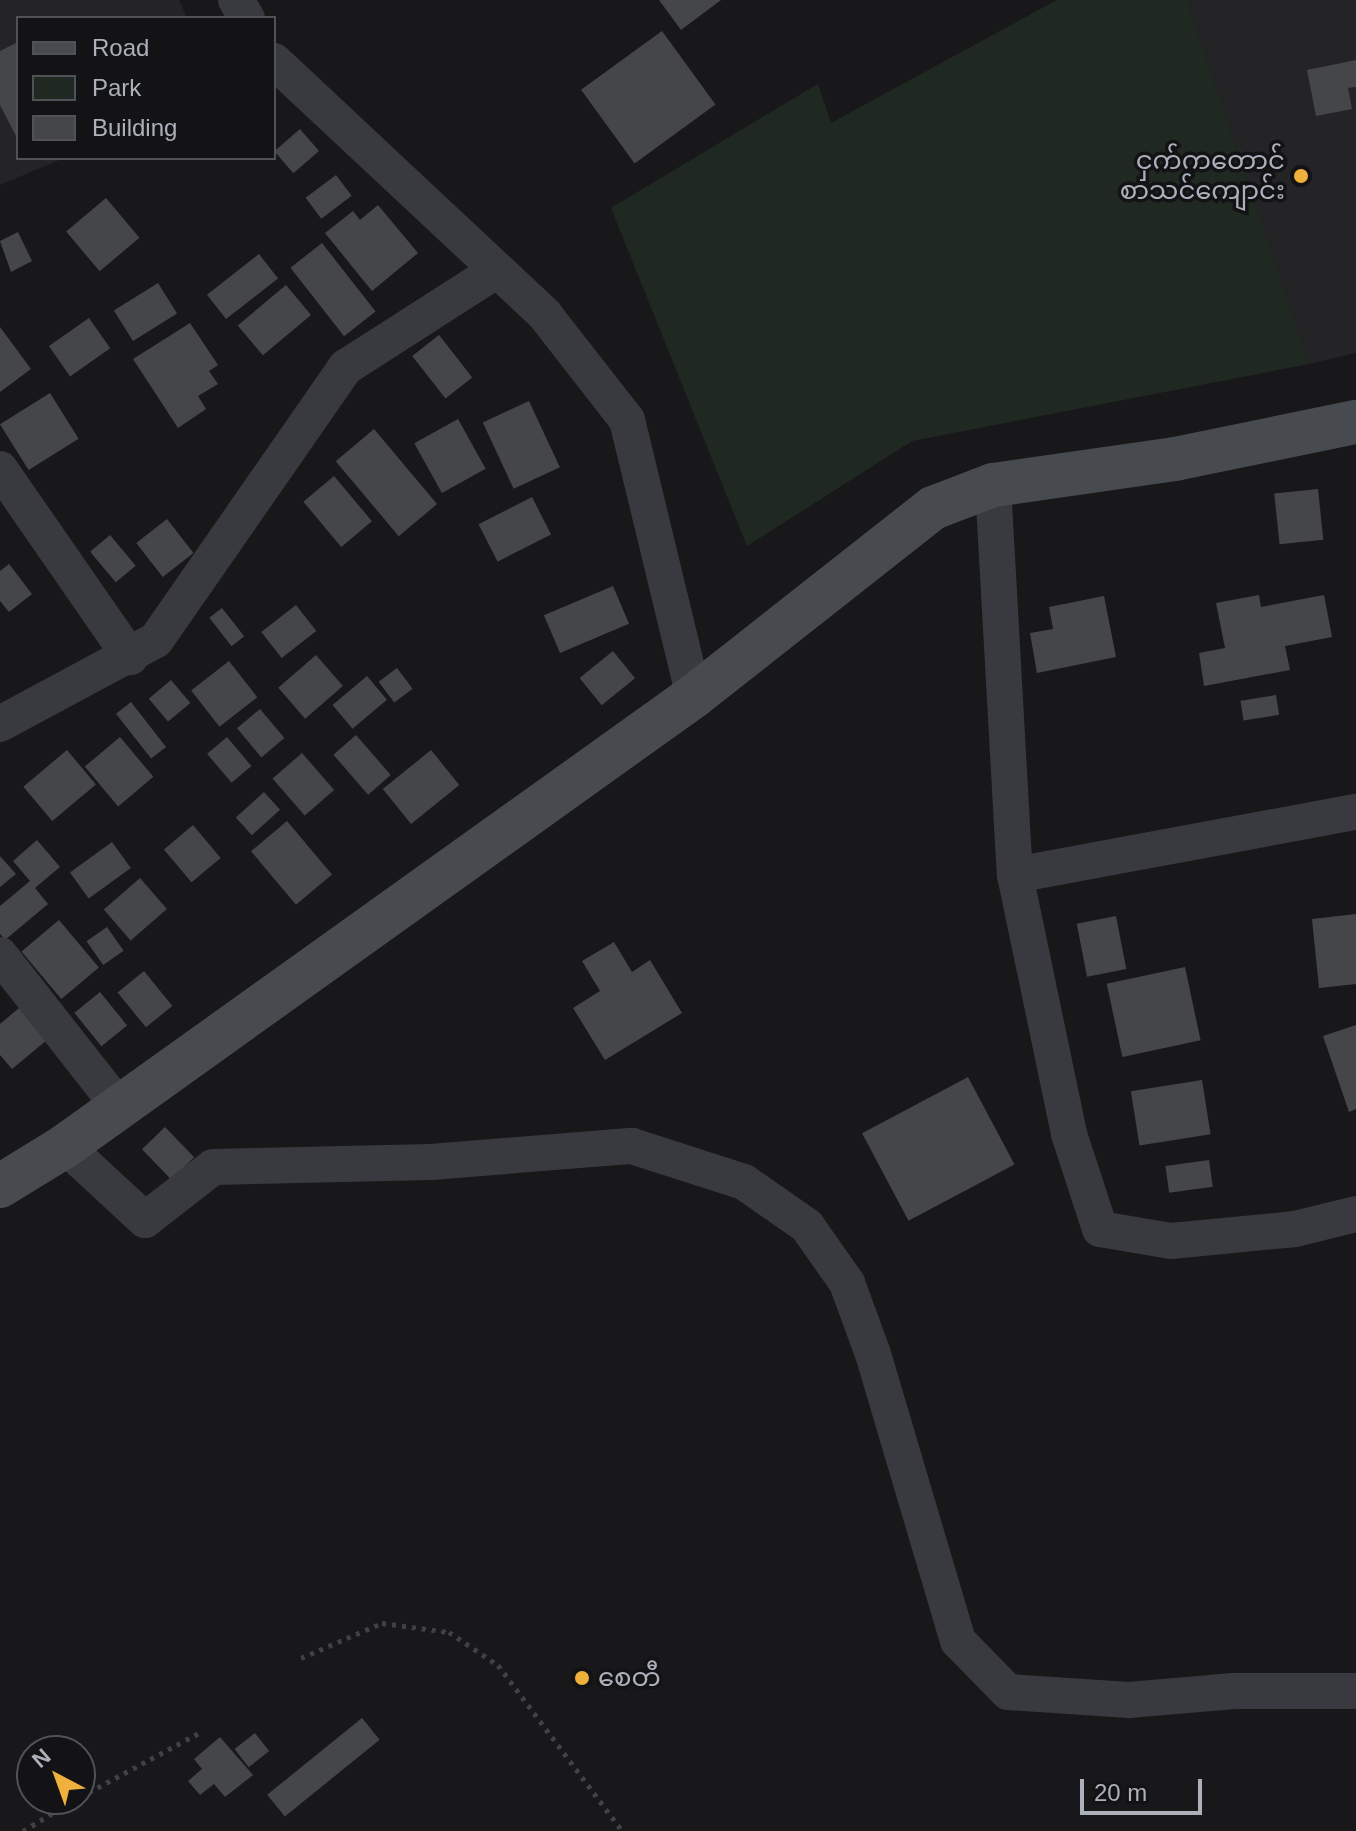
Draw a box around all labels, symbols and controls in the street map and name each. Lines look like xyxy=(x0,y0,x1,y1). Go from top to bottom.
legend xyxy=(16,16,276,160)
text: Road xyxy=(92,34,149,61)
text: Park xyxy=(92,74,141,101)
text: Building xyxy=(92,114,177,141)
place label: ငှက်ကတောင် စာသင်ကျောင်း xyxy=(1120,145,1285,206)
marker: ငှက်ကတောင် စာသင်ကျောင်း xyxy=(1292,167,1310,185)
place label: စေတီ xyxy=(598,1662,661,1694)
marker: စေတီ xyxy=(573,1669,591,1687)
north arrow xyxy=(16,1735,96,1815)
text: N xyxy=(27,1743,55,1773)
scale bar xyxy=(1084,1763,1206,1813)
text: 20 m xyxy=(1094,1779,1147,1806)

